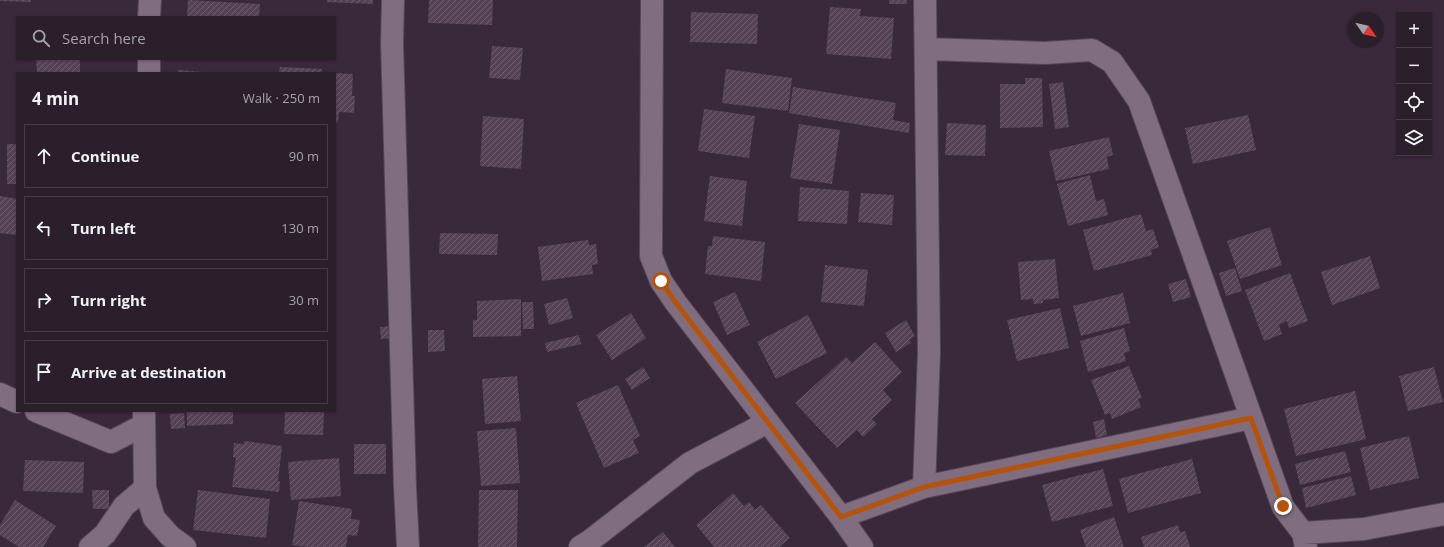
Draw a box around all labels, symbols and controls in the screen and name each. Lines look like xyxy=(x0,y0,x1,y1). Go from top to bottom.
north arrow xyxy=(1348,12,1384,48)
map controls xyxy=(1396,12,1432,156)
button: + xyxy=(1396,12,1432,48)
search box xyxy=(16,16,336,60)
icon: search xyxy=(30,27,52,49)
text: Search here xyxy=(62,28,146,48)
button: − xyxy=(1396,48,1432,84)
button: locate xyxy=(1396,84,1432,120)
text: 4 min xyxy=(32,87,79,110)
text: Walk · 250 m xyxy=(243,89,320,107)
button: layers xyxy=(1396,120,1432,156)
icon: ahead xyxy=(33,145,55,167)
text: Continue xyxy=(71,146,139,166)
text: 90 m xyxy=(289,147,319,165)
icon: left xyxy=(33,217,55,239)
text: Turn left xyxy=(71,218,136,238)
text: 130 m xyxy=(281,219,319,237)
route start xyxy=(652,272,670,290)
icon: right xyxy=(33,289,55,311)
text: Turn right xyxy=(71,290,146,310)
text: 30 m xyxy=(289,291,319,309)
icon: arrive xyxy=(33,361,55,383)
text: Arrive at destination xyxy=(71,362,226,382)
route end xyxy=(1274,497,1292,515)

